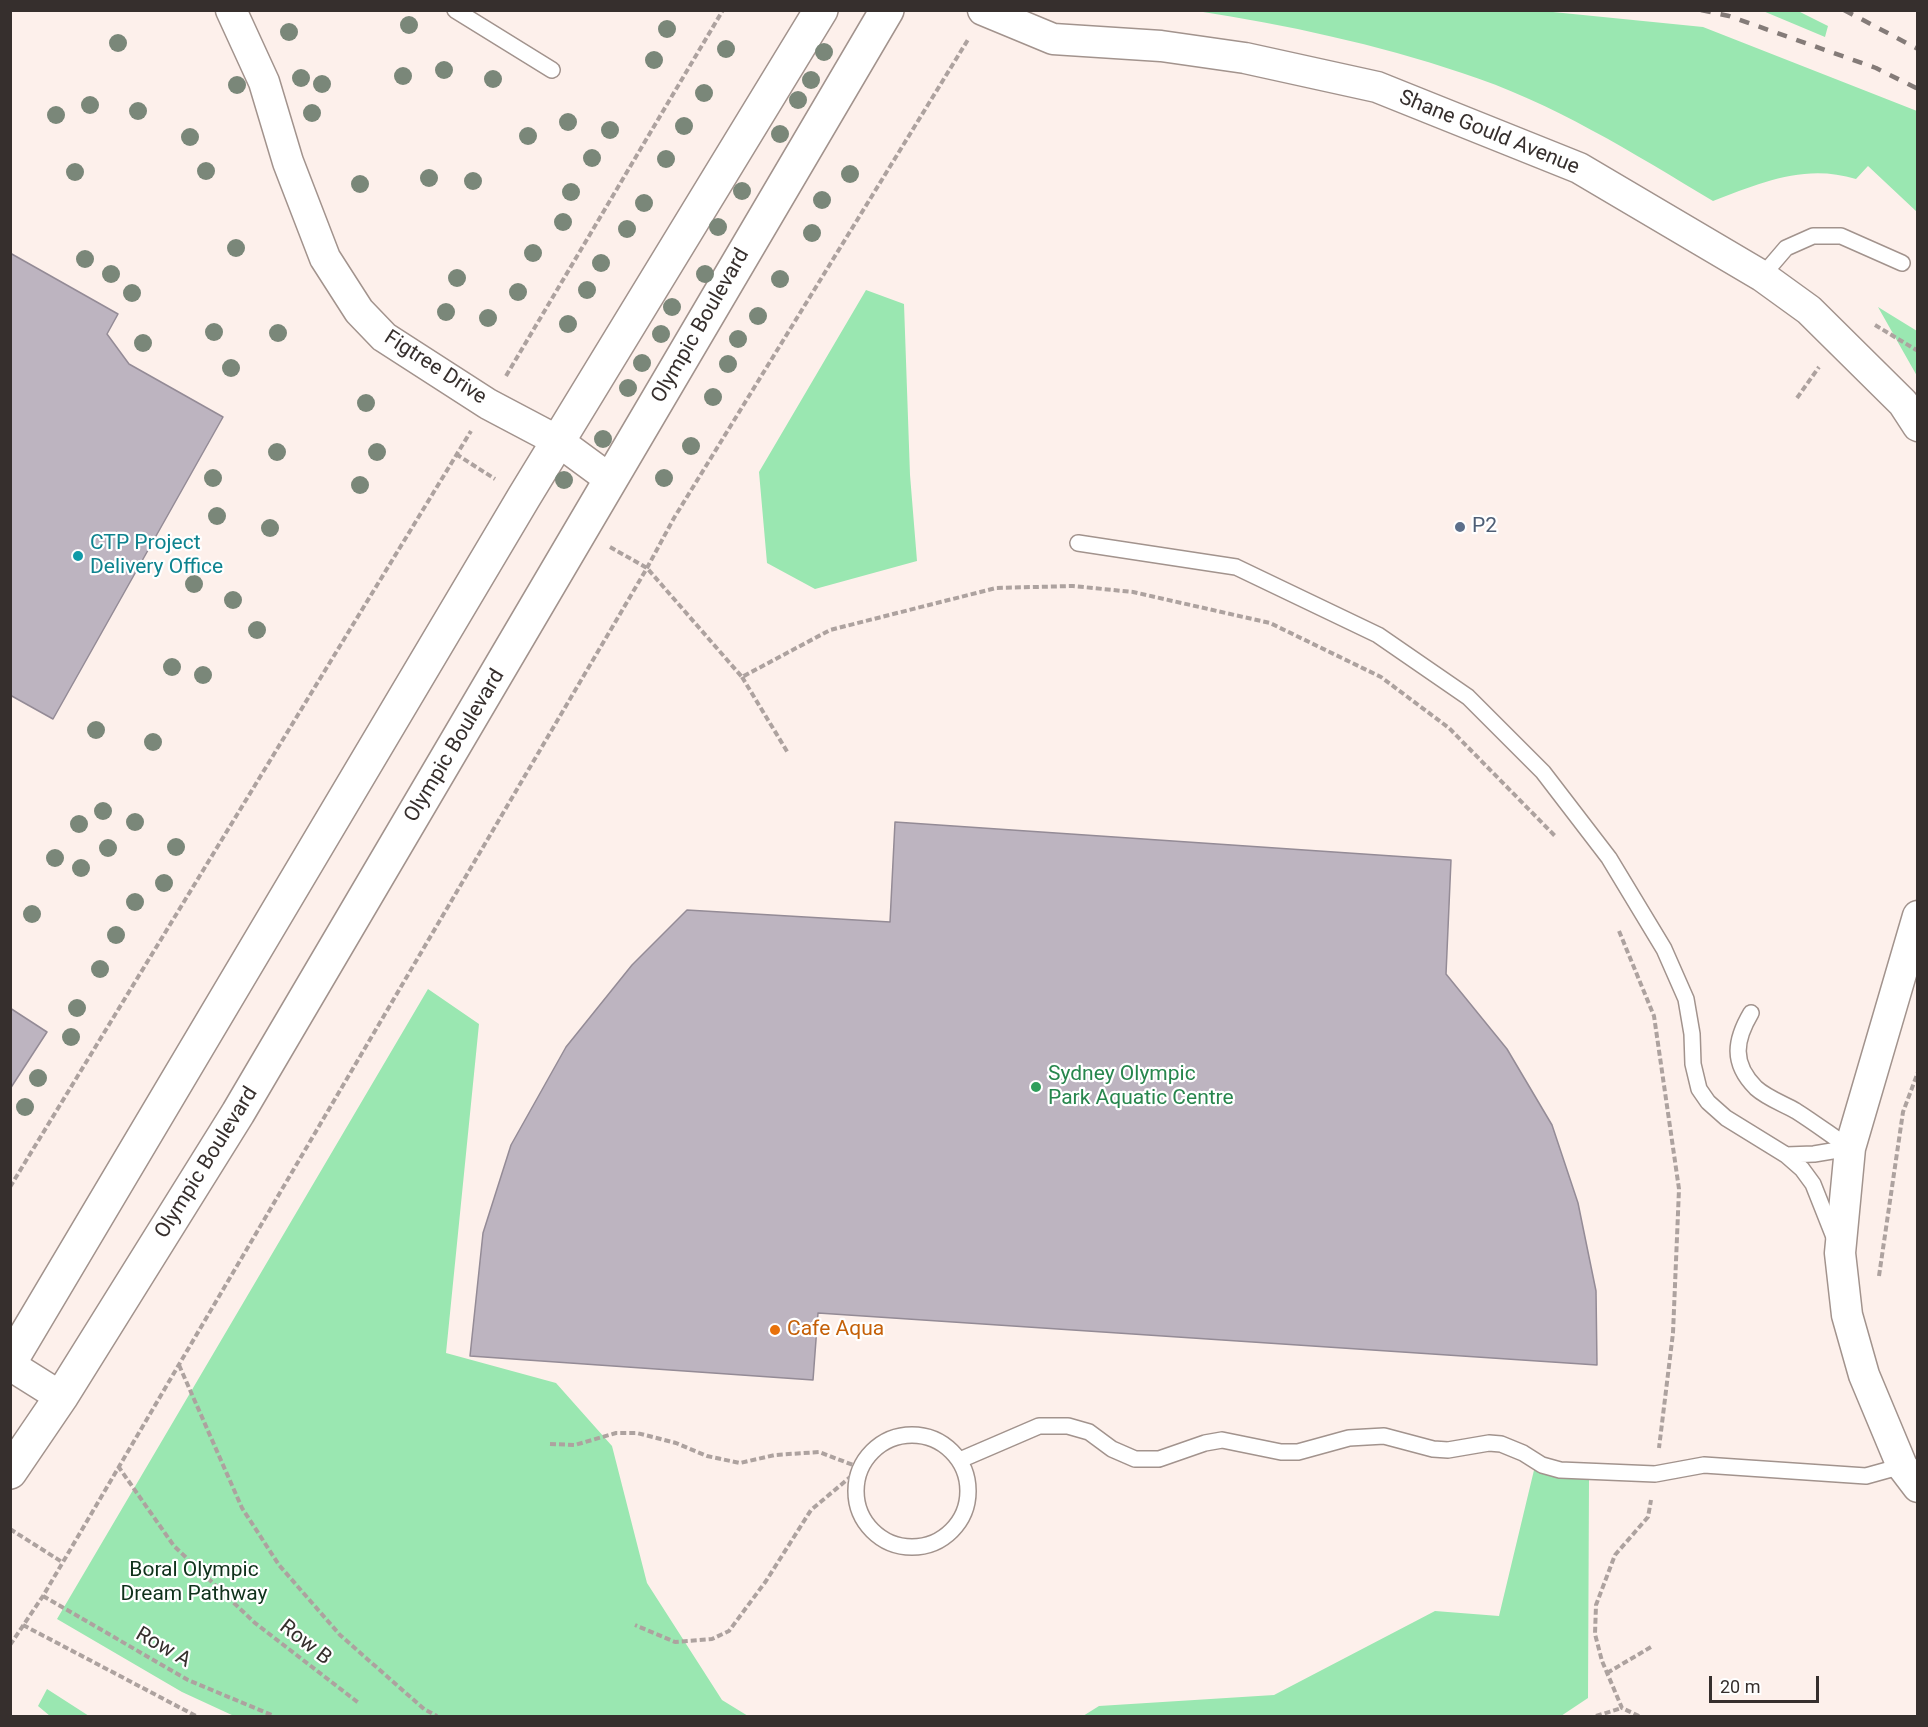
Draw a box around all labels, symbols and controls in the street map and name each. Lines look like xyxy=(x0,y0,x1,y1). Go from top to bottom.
street label: Shane Gould Avenue xyxy=(1395,85,1583,181)
street label: Olympic Boulevard xyxy=(647,244,755,408)
street label: Figtree Drive xyxy=(379,326,491,410)
place label: P2 xyxy=(1472,514,1497,540)
marker: P2 xyxy=(1453,520,1467,534)
place label: CTP Project Delivery Office xyxy=(90,531,223,581)
marker: CTP Project Delivery Office xyxy=(71,549,85,563)
street label: Olympic Boulevard xyxy=(399,665,511,827)
place label: Sydney Olympic Park Aquatic Centre xyxy=(1048,1062,1234,1112)
marker: Sydney Olympic Park Aquatic Centre xyxy=(1029,1080,1043,1094)
street label: Olympic Boulevard xyxy=(150,1083,264,1243)
place label: Cafe Aqua xyxy=(787,1317,884,1343)
marker: Cafe Aqua xyxy=(768,1323,782,1337)
park label: Boral Olympic Dream Pathway xyxy=(121,1558,267,1608)
street label: Row B xyxy=(274,1615,336,1671)
street label: Row A xyxy=(131,1622,195,1674)
scale bar xyxy=(1712,1664,1822,1702)
text: 20 m xyxy=(1720,1676,1760,1697)

